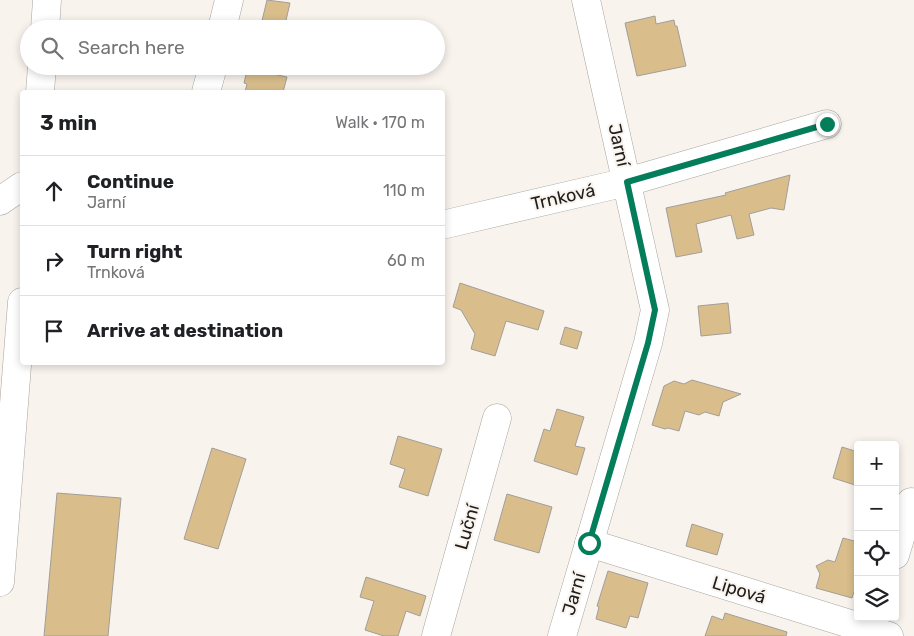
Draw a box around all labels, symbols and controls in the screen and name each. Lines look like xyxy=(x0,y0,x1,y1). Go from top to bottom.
search box xyxy=(20,20,445,75)
icon: search xyxy=(38,34,66,62)
text: Search here xyxy=(78,36,185,59)
text: 3 min xyxy=(40,110,97,135)
text: Walk · 170 m xyxy=(335,113,425,132)
route end xyxy=(816,113,839,136)
street label: Jarní xyxy=(603,121,635,170)
text: Continue xyxy=(87,170,174,193)
icon: ahead xyxy=(40,177,68,205)
street label: Trnková xyxy=(529,179,597,215)
text: 110 m xyxy=(383,181,425,200)
text: Jarní xyxy=(87,193,126,212)
text: Turn right xyxy=(87,240,182,263)
icon: right xyxy=(40,247,68,275)
text: 60 m xyxy=(387,251,425,270)
text: Trnková xyxy=(87,263,145,282)
icon: arrive xyxy=(40,317,68,345)
text: Arrive at destination xyxy=(87,319,283,342)
map controls xyxy=(854,441,899,621)
button: + xyxy=(854,441,899,486)
button: − xyxy=(854,486,899,531)
street label: Luční xyxy=(450,500,484,552)
button: locate xyxy=(854,531,899,576)
route start xyxy=(578,532,601,555)
street label: Jarní xyxy=(557,569,591,618)
street label: Lipová xyxy=(710,571,768,609)
button: layers xyxy=(854,576,899,621)

